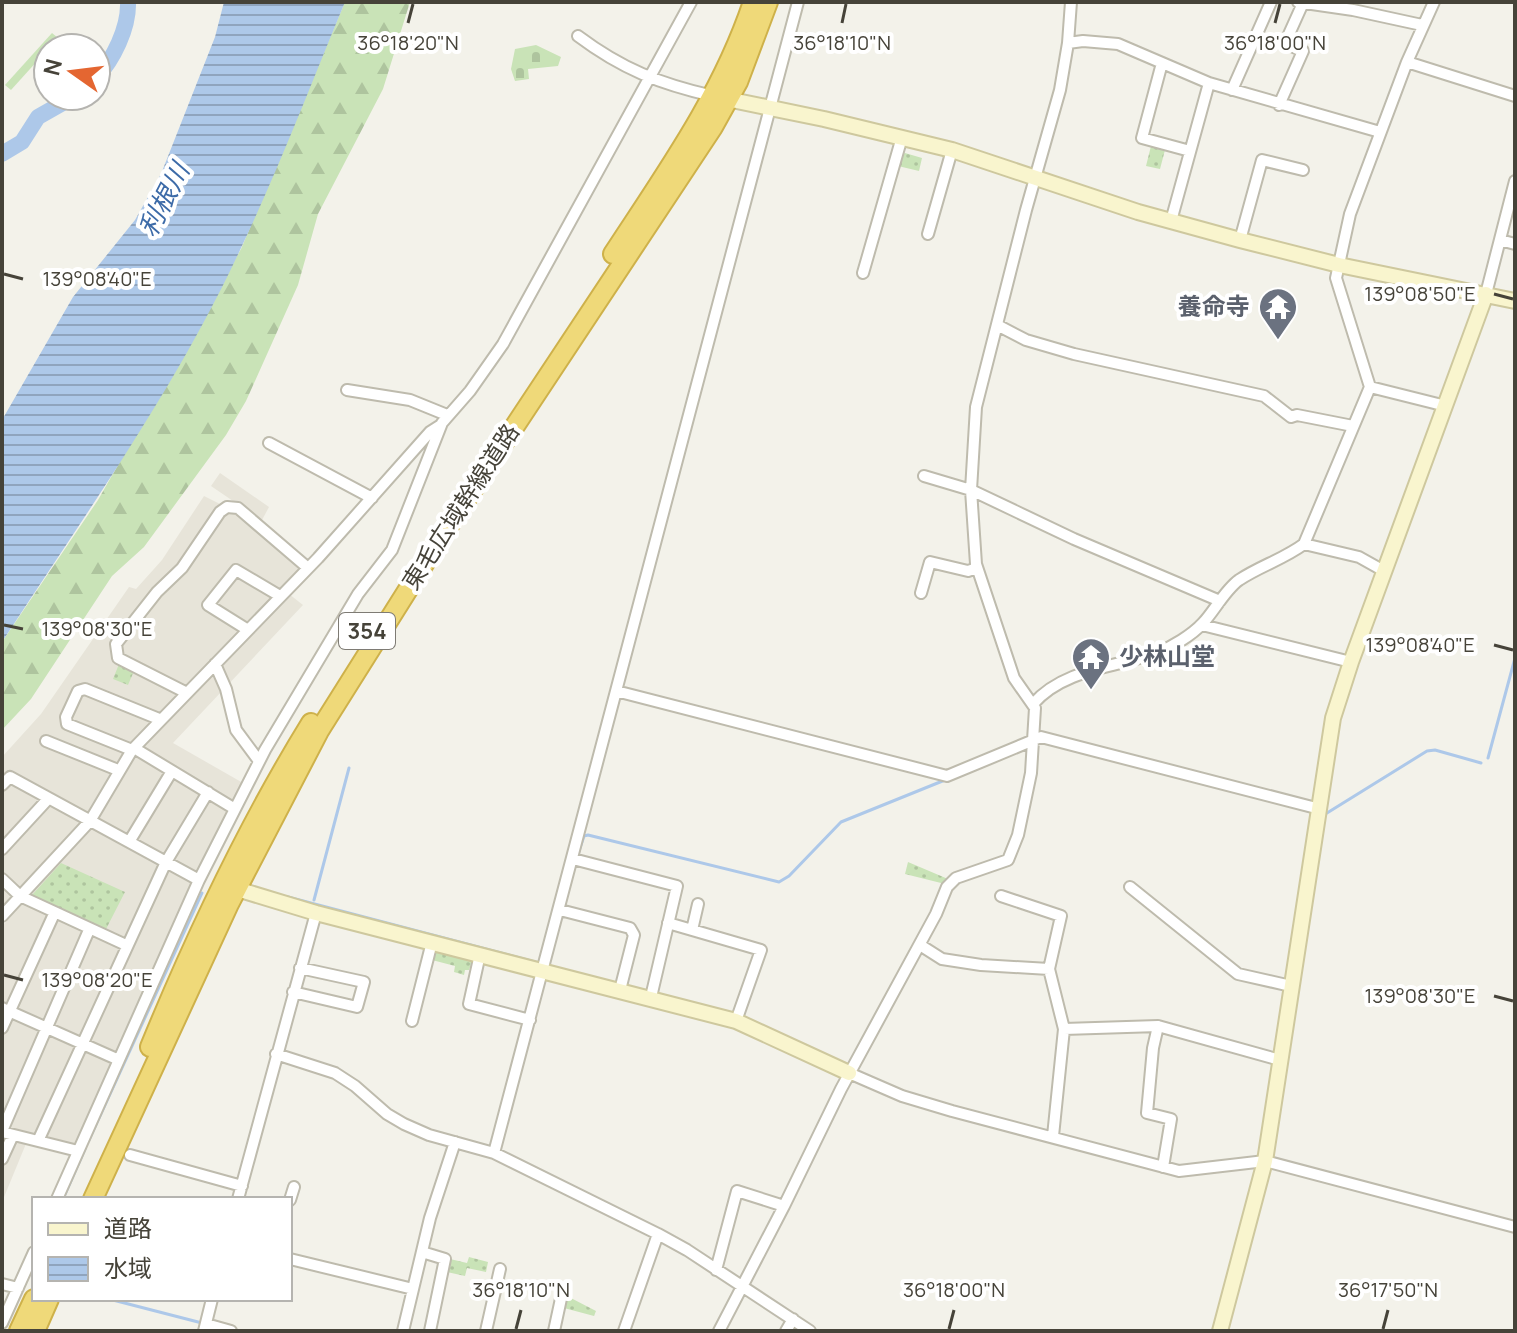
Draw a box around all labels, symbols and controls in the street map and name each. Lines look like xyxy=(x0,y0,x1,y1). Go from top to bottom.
text: 36°18'20"N xyxy=(357,29,459,56)
text: 36°18'10"N xyxy=(793,29,891,56)
text: 36°18'00"N xyxy=(1224,29,1326,56)
north arrow xyxy=(32,32,112,112)
text: N xyxy=(36,56,69,78)
water label: 利根川 xyxy=(129,154,198,242)
text: 139°08'40"E xyxy=(42,265,152,292)
text: 139°08'50"E xyxy=(1364,280,1476,307)
temple icon: 養命寺 xyxy=(1257,286,1299,341)
place label: 養命寺 xyxy=(1178,289,1250,322)
street label: 東毛広域幹線道路 xyxy=(394,417,526,596)
road number: 354 xyxy=(339,613,395,649)
text: 139°08'30"E xyxy=(42,615,152,642)
text: 139°08'40"E xyxy=(1365,631,1475,658)
temple icon: 少林山堂 xyxy=(1070,636,1112,691)
place label: 少林山堂 xyxy=(1119,639,1215,672)
text: 139°08'20"E xyxy=(41,966,153,993)
text: 139°08'30"E xyxy=(1365,982,1475,1009)
legend xyxy=(32,1197,292,1301)
text: 道路 xyxy=(104,1211,152,1244)
text: 水域 xyxy=(104,1251,152,1284)
text: 36°18'10"N xyxy=(472,1276,570,1303)
text: 36°18'00"N xyxy=(903,1276,1005,1303)
text: 36°17'50"N xyxy=(1338,1276,1438,1303)

